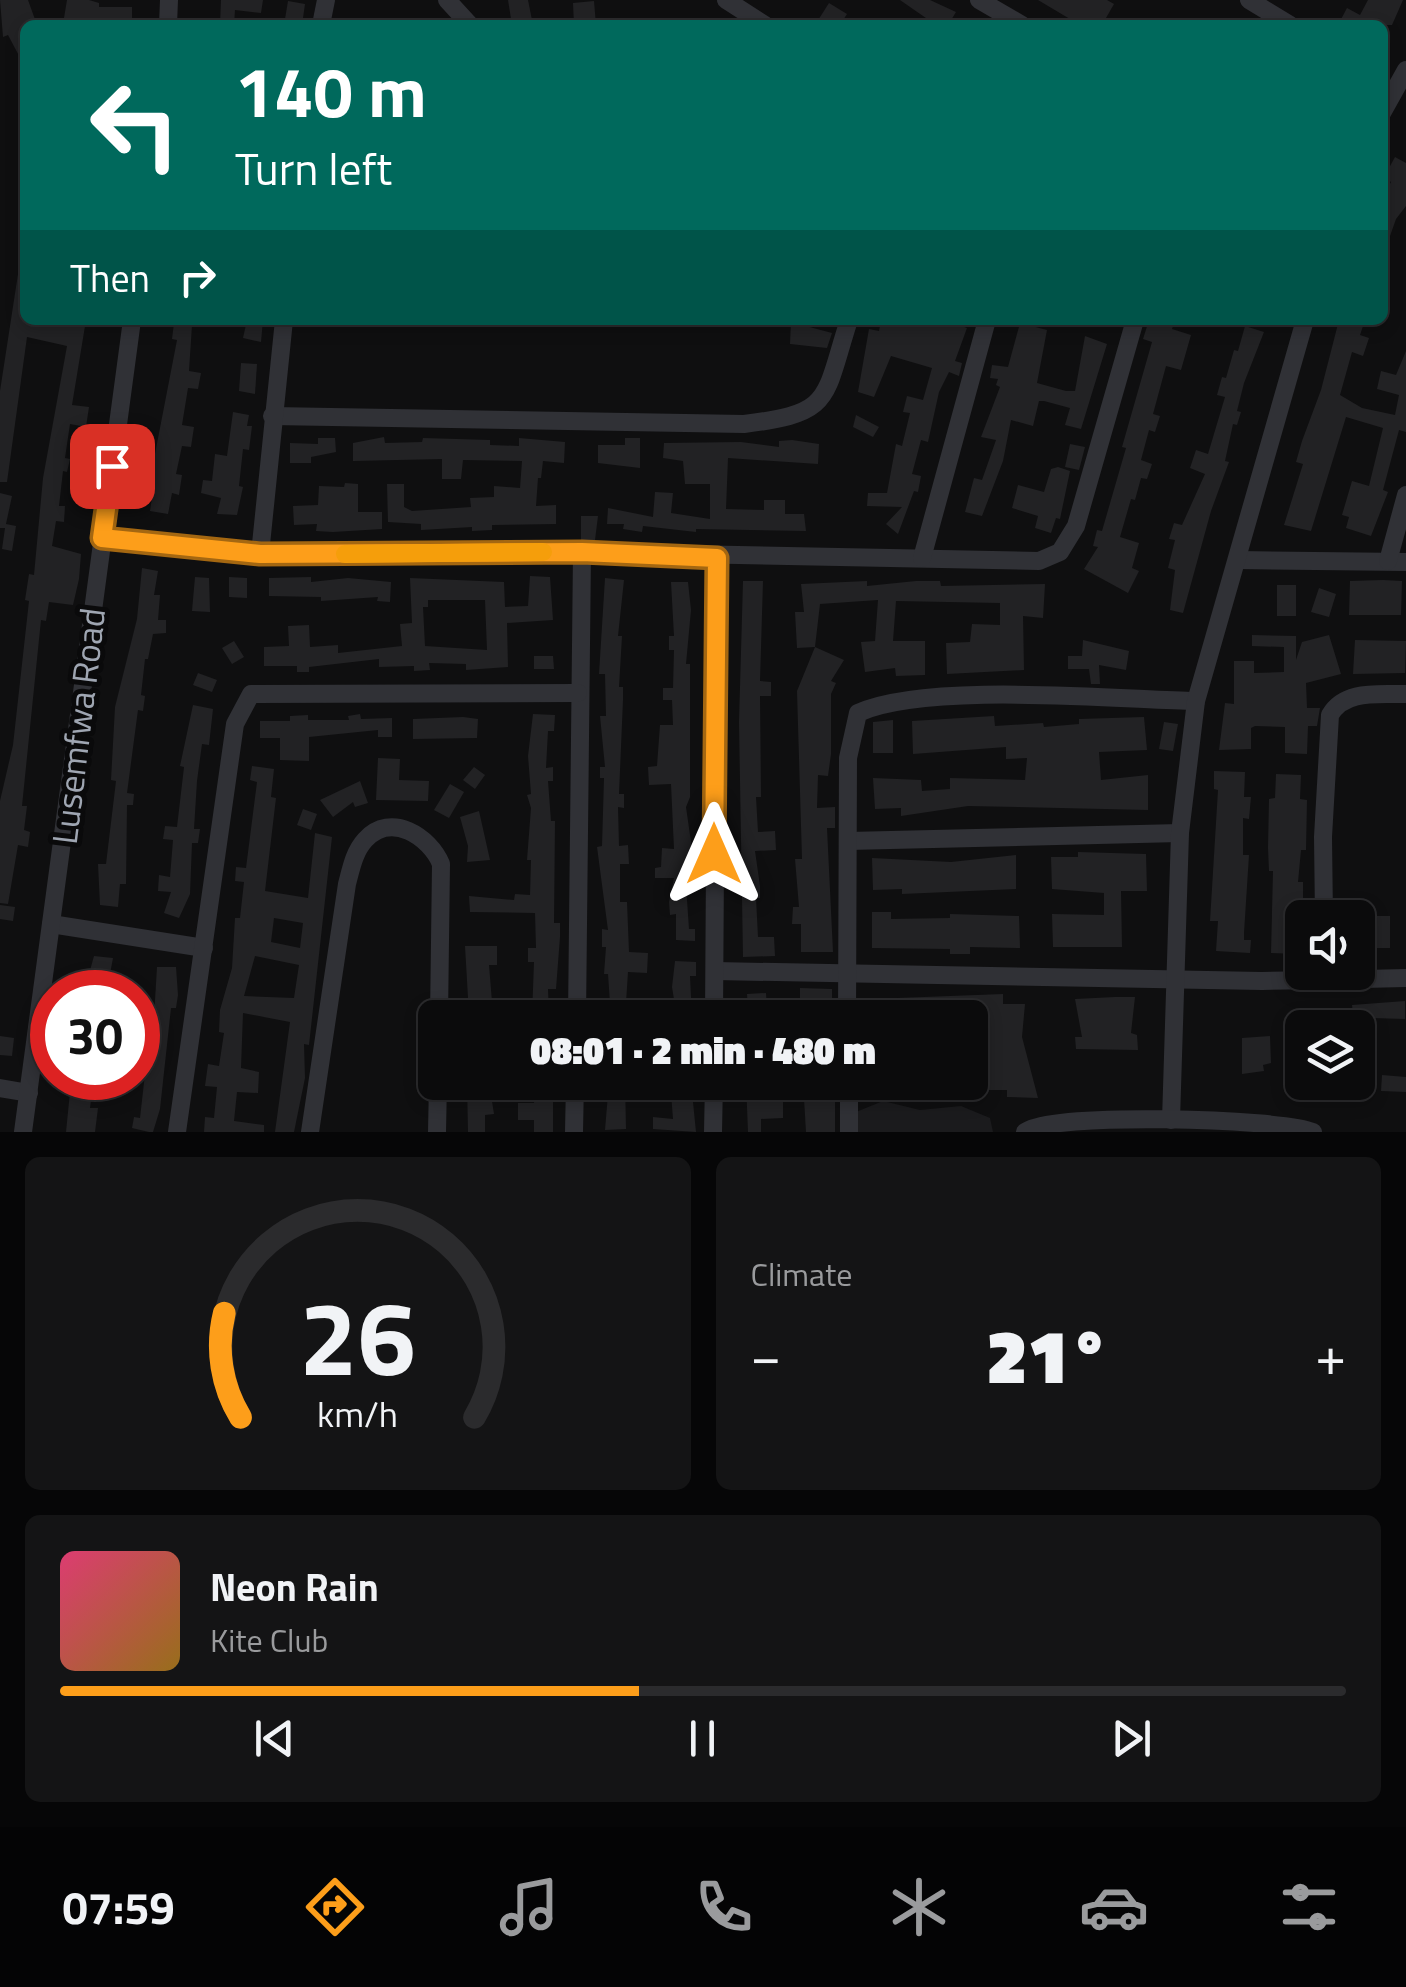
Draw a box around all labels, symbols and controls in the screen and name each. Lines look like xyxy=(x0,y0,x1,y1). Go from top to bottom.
text: 140 m xyxy=(235,38,427,144)
icon: left xyxy=(70,60,200,190)
text: Turn left xyxy=(235,134,392,202)
text: Then xyxy=(70,249,150,307)
icon: right xyxy=(170,250,225,305)
pin xyxy=(70,424,155,509)
icon: arrive xyxy=(85,439,140,494)
street label: Lusemfwa Road xyxy=(37,605,119,847)
position arrow xyxy=(662,802,766,906)
map controls xyxy=(1285,900,1375,1100)
button: sound xyxy=(1285,900,1375,990)
speed limit sign: 30 xyxy=(30,970,160,1100)
button: layers xyxy=(1285,1010,1375,1100)
text: 08:01 · 2 min · 480 m xyxy=(530,1021,876,1079)
text: Climate xyxy=(751,1250,852,1298)
text: 26 xyxy=(300,1257,416,1415)
text: 21° xyxy=(986,1298,1110,1412)
text: − xyxy=(751,1313,781,1396)
text: + xyxy=(1315,1313,1346,1396)
text: km/h xyxy=(317,1386,398,1441)
text: Neon Rain xyxy=(210,1558,379,1616)
text: Kite Club xyxy=(210,1616,328,1664)
icon: previous xyxy=(247,1711,302,1766)
icon: pause xyxy=(675,1711,730,1766)
icon: next xyxy=(1104,1711,1159,1766)
icon: directions xyxy=(300,1872,370,1942)
icon: music xyxy=(494,1872,564,1942)
icon: phone xyxy=(689,1872,759,1942)
icon: climate xyxy=(884,1872,954,1942)
icon: car xyxy=(1079,1872,1149,1942)
icon: filters xyxy=(1274,1872,1344,1942)
text: 07:59 xyxy=(62,1873,175,1941)

